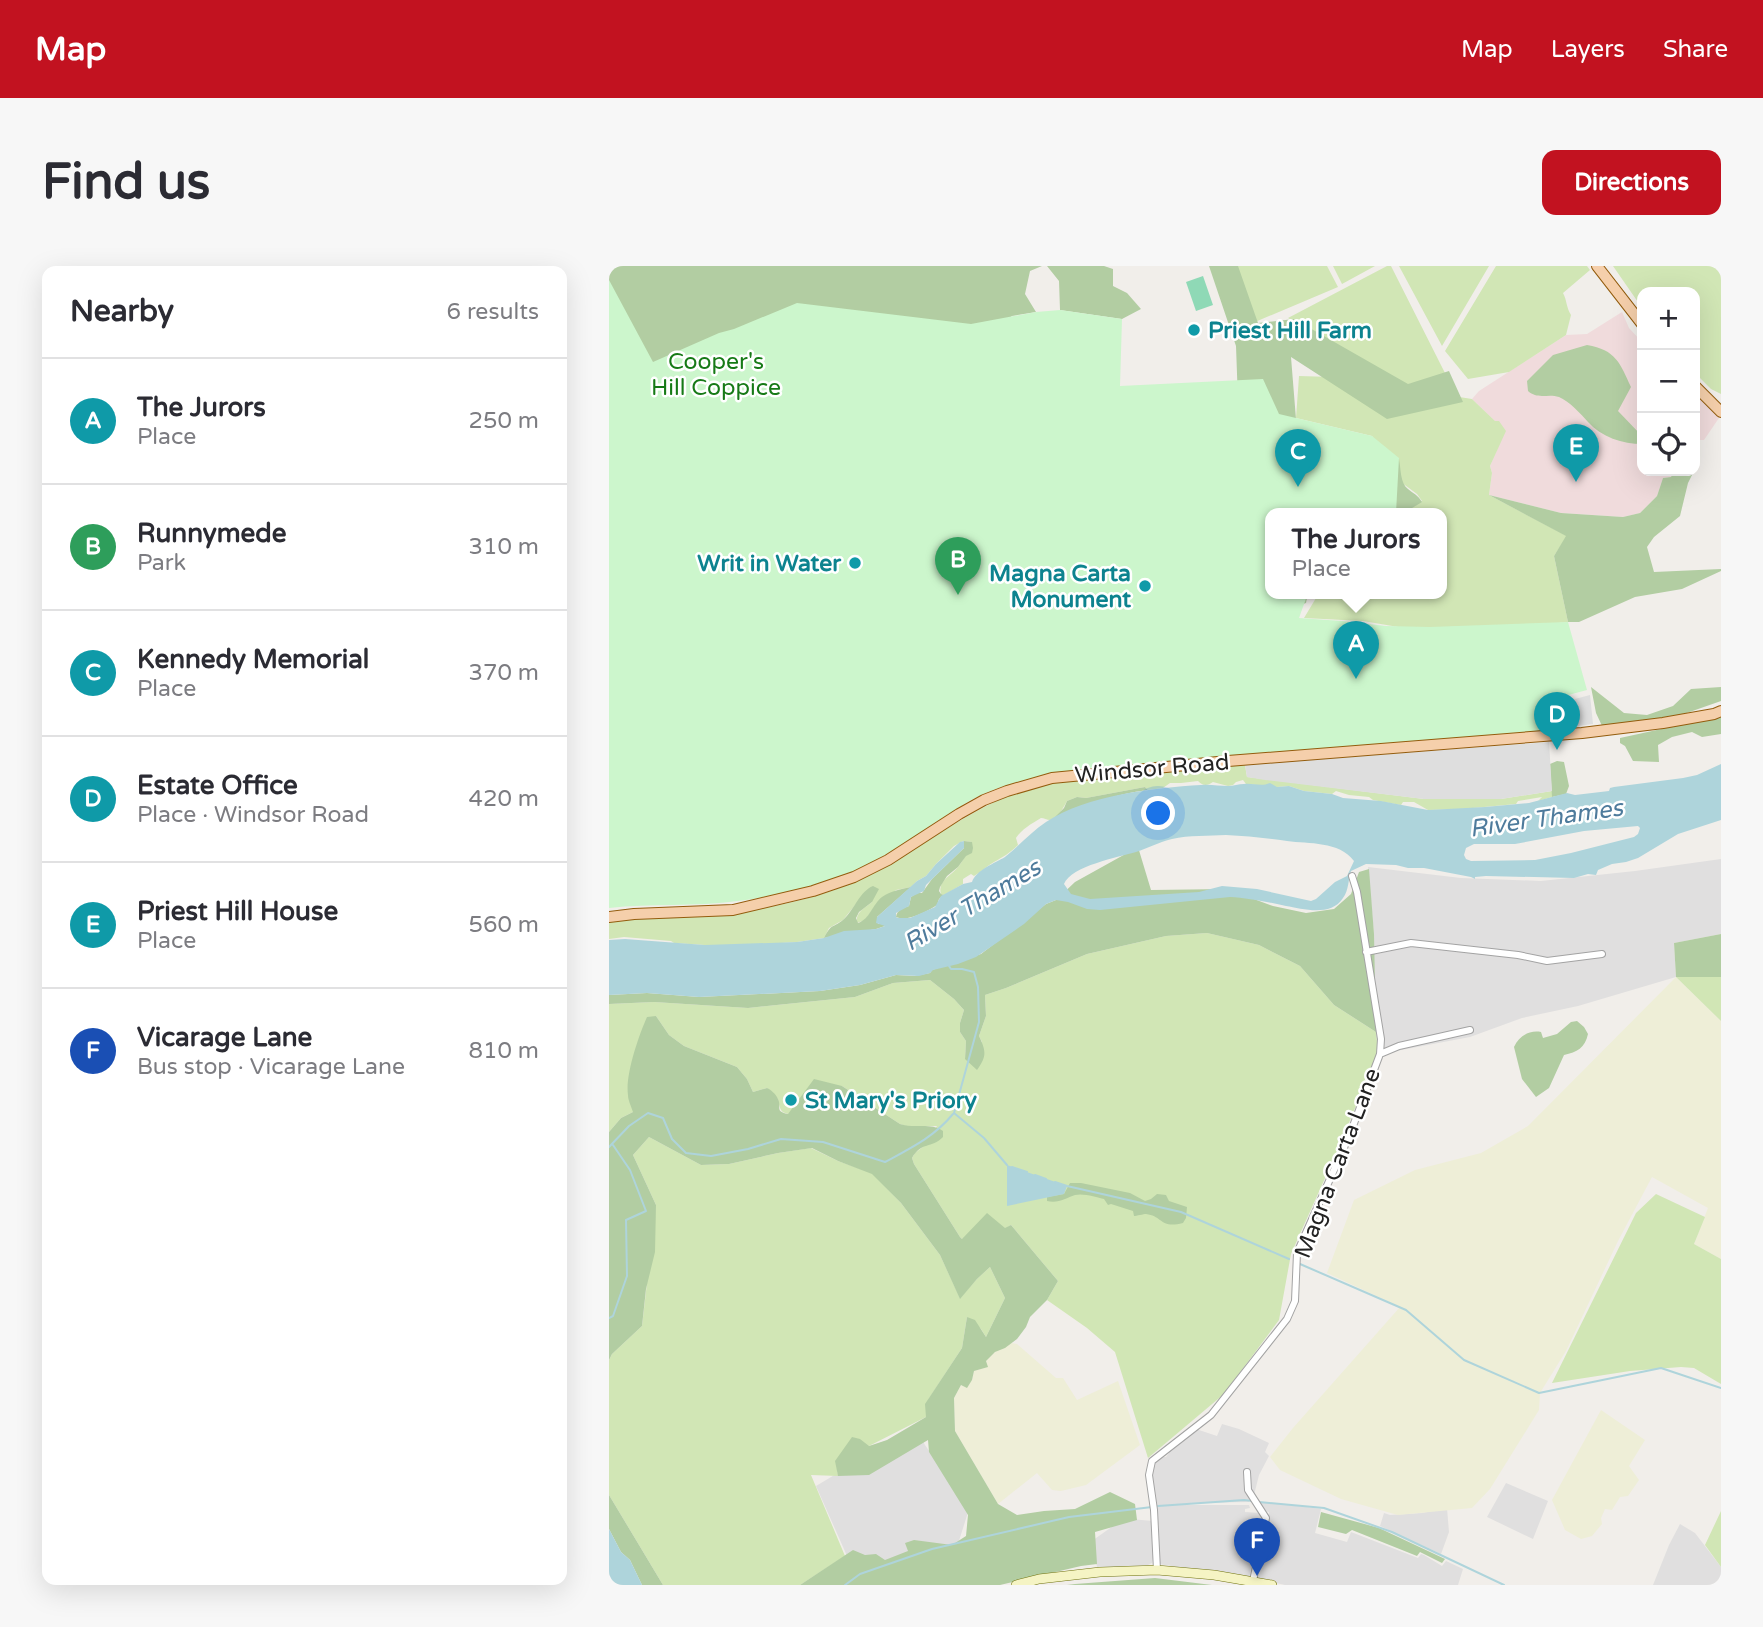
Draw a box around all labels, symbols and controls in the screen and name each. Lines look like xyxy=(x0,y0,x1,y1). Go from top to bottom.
text: Map xyxy=(35,30,106,69)
text: Map xyxy=(1461,35,1513,64)
text: Layers xyxy=(1551,35,1625,64)
text: Share xyxy=(1663,35,1728,64)
button: Directions xyxy=(1542,150,1721,215)
text: Find us xyxy=(42,153,210,212)
map controls xyxy=(1637,287,1700,476)
button: + xyxy=(1637,287,1700,350)
text: Nearby xyxy=(70,293,174,330)
text: 6 results xyxy=(446,298,539,326)
place label: Priest Hill Farm xyxy=(1208,317,1372,345)
marker: Priest Hill Farm xyxy=(1186,322,1202,338)
park label: Cooper's Hill Coppice xyxy=(651,348,781,402)
button: − xyxy=(1637,350,1700,413)
text: The Jurors xyxy=(137,392,266,423)
text: A xyxy=(84,407,102,435)
text: 250 m xyxy=(469,407,539,435)
button: locate xyxy=(1637,413,1700,476)
text: Place xyxy=(137,423,196,451)
pin: E xyxy=(1553,424,1599,482)
pin: C xyxy=(1275,429,1321,487)
popup xyxy=(1265,508,1447,599)
text: Runnymede xyxy=(137,518,286,549)
text: The Jurors xyxy=(1292,524,1420,555)
text: B xyxy=(85,533,101,561)
text: 310 m xyxy=(469,533,539,561)
pin: B xyxy=(935,537,981,595)
text: Park xyxy=(137,549,186,577)
place label: Writ in Water xyxy=(697,550,842,578)
marker: Writ in Water xyxy=(847,555,863,571)
text: Place xyxy=(1292,555,1351,583)
place label: Magna Carta Monument xyxy=(989,560,1131,614)
marker: Magna Carta Monument xyxy=(1137,578,1153,594)
pin: A xyxy=(1333,621,1379,679)
text: Kennedy Memorial xyxy=(137,644,369,675)
text: C xyxy=(85,659,101,687)
text: 370 m xyxy=(469,659,539,687)
text: Place xyxy=(137,675,196,703)
pin: D xyxy=(1534,692,1580,750)
street label: Windsor Road xyxy=(1074,748,1230,790)
text: Estate Office xyxy=(137,770,298,801)
text: D xyxy=(84,785,102,813)
text: 420 m xyxy=(469,785,539,813)
water label: River Thames xyxy=(1468,793,1626,844)
your location xyxy=(1141,796,1175,830)
text: Place · Windsor Road xyxy=(137,801,369,829)
water label: River Thames xyxy=(899,852,1047,958)
text: Priest Hill House xyxy=(137,896,338,927)
text: E xyxy=(86,911,100,939)
text: 560 m xyxy=(469,911,539,939)
text: Place xyxy=(137,927,196,955)
text: Vicarage Lane xyxy=(137,1022,312,1053)
text: F xyxy=(86,1037,100,1065)
text: 810 m xyxy=(469,1037,539,1065)
text: Bus stop · Vicarage Lane xyxy=(137,1053,405,1081)
street label: Magna Carta Lane xyxy=(1289,1064,1387,1262)
place label: St Mary's Priory xyxy=(805,1087,977,1115)
marker: St Mary's Priory xyxy=(783,1092,799,1108)
pin: F xyxy=(1234,1518,1280,1576)

